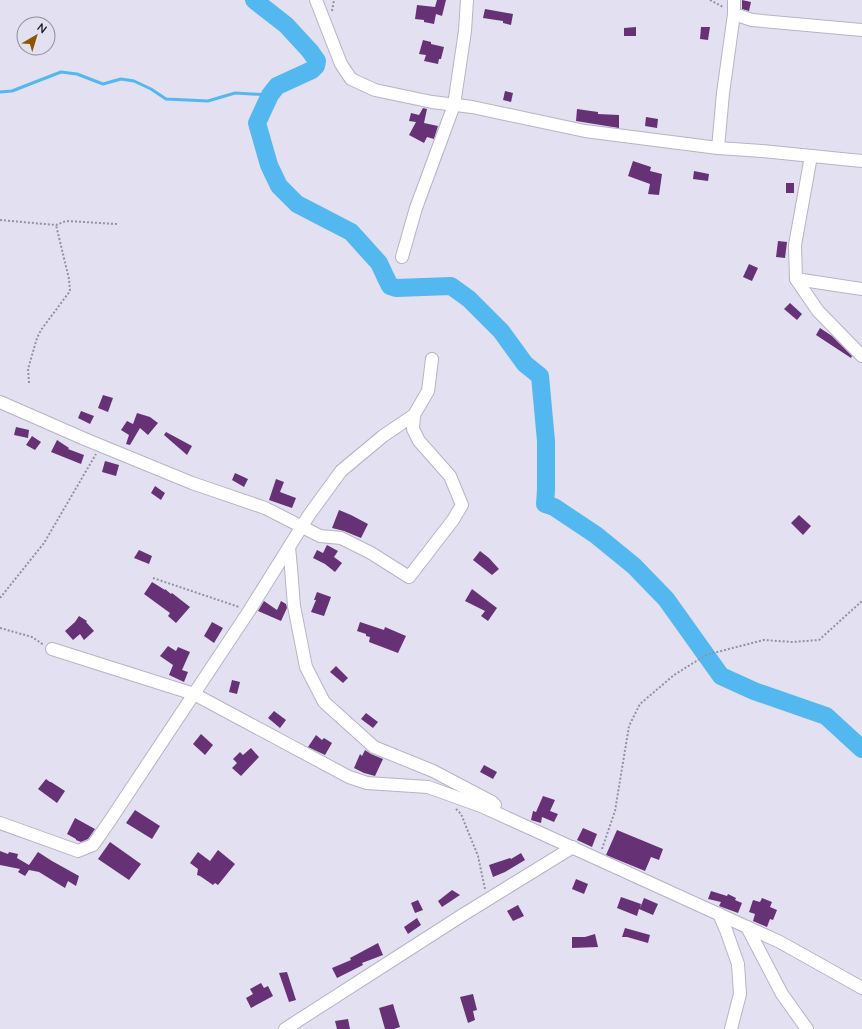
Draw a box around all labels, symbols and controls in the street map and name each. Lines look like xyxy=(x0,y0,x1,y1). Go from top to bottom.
north arrow xyxy=(16,16,56,56)
text: N xyxy=(35,20,50,35)

